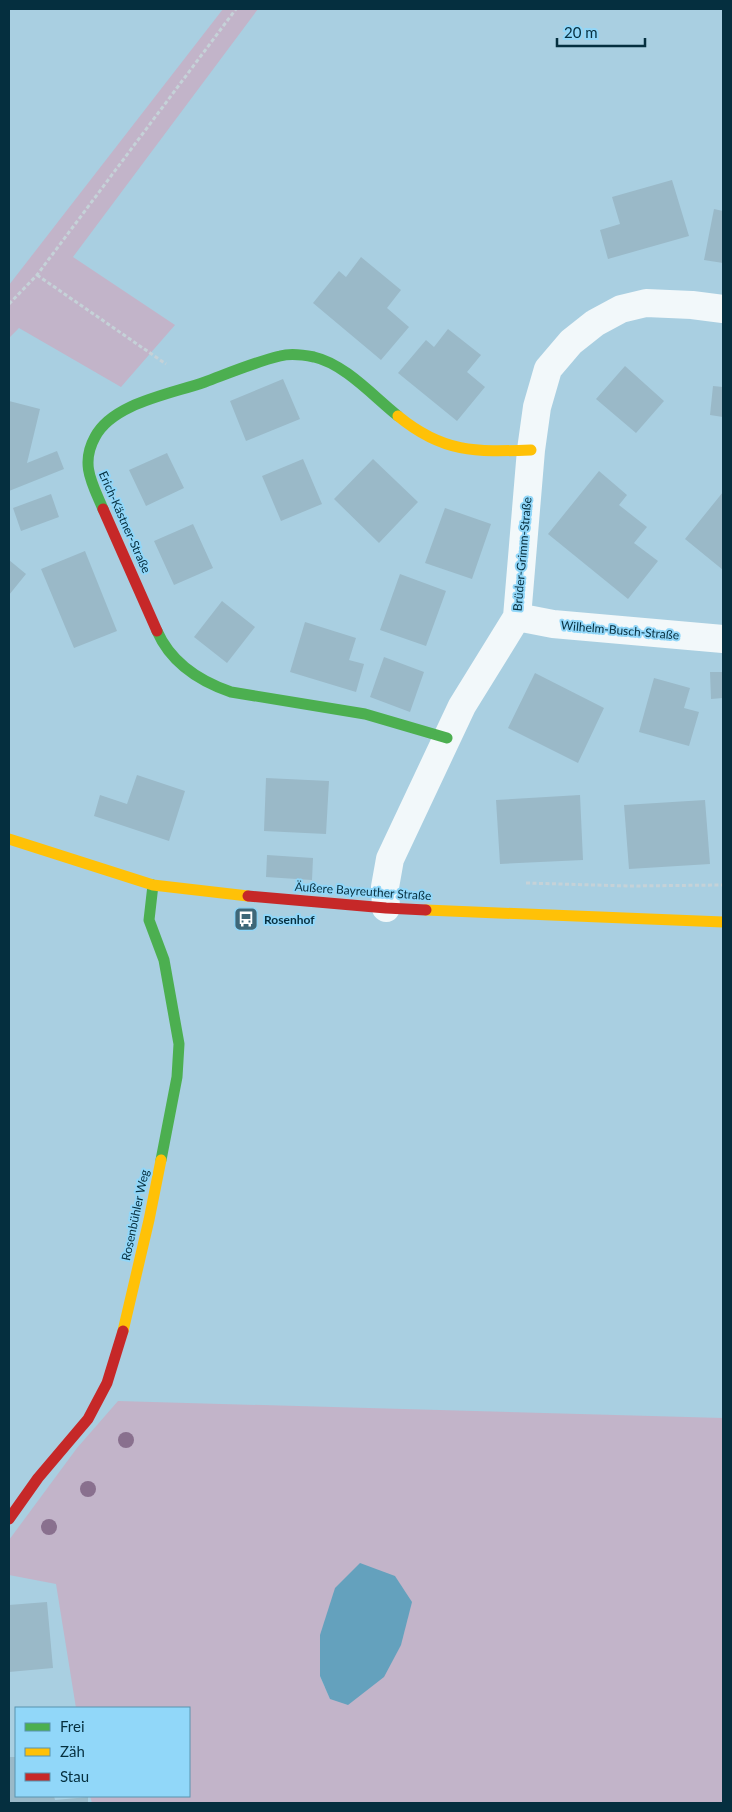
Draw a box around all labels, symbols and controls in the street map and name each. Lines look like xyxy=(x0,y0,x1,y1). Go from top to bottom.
scale bar xyxy=(557,15,644,47)
text: 20 m xyxy=(564,23,598,41)
street label: Erich-Kästner-Straße xyxy=(96,469,154,575)
street label: Brüder-Grimm-Straße xyxy=(510,496,534,612)
street label: Wilhelm-Busch-Straße xyxy=(560,617,680,643)
street label: Äußere Bayreuther Straße xyxy=(294,879,432,903)
bus stop icon: Rosenhof xyxy=(233,906,259,932)
place label: Rosenhof xyxy=(264,912,315,927)
street label: Rosenbühler Weg xyxy=(118,1168,152,1262)
legend xyxy=(15,1707,190,1797)
text: Frei xyxy=(60,1717,85,1735)
text: Zäh xyxy=(60,1742,85,1760)
text: Stau xyxy=(60,1767,89,1785)

